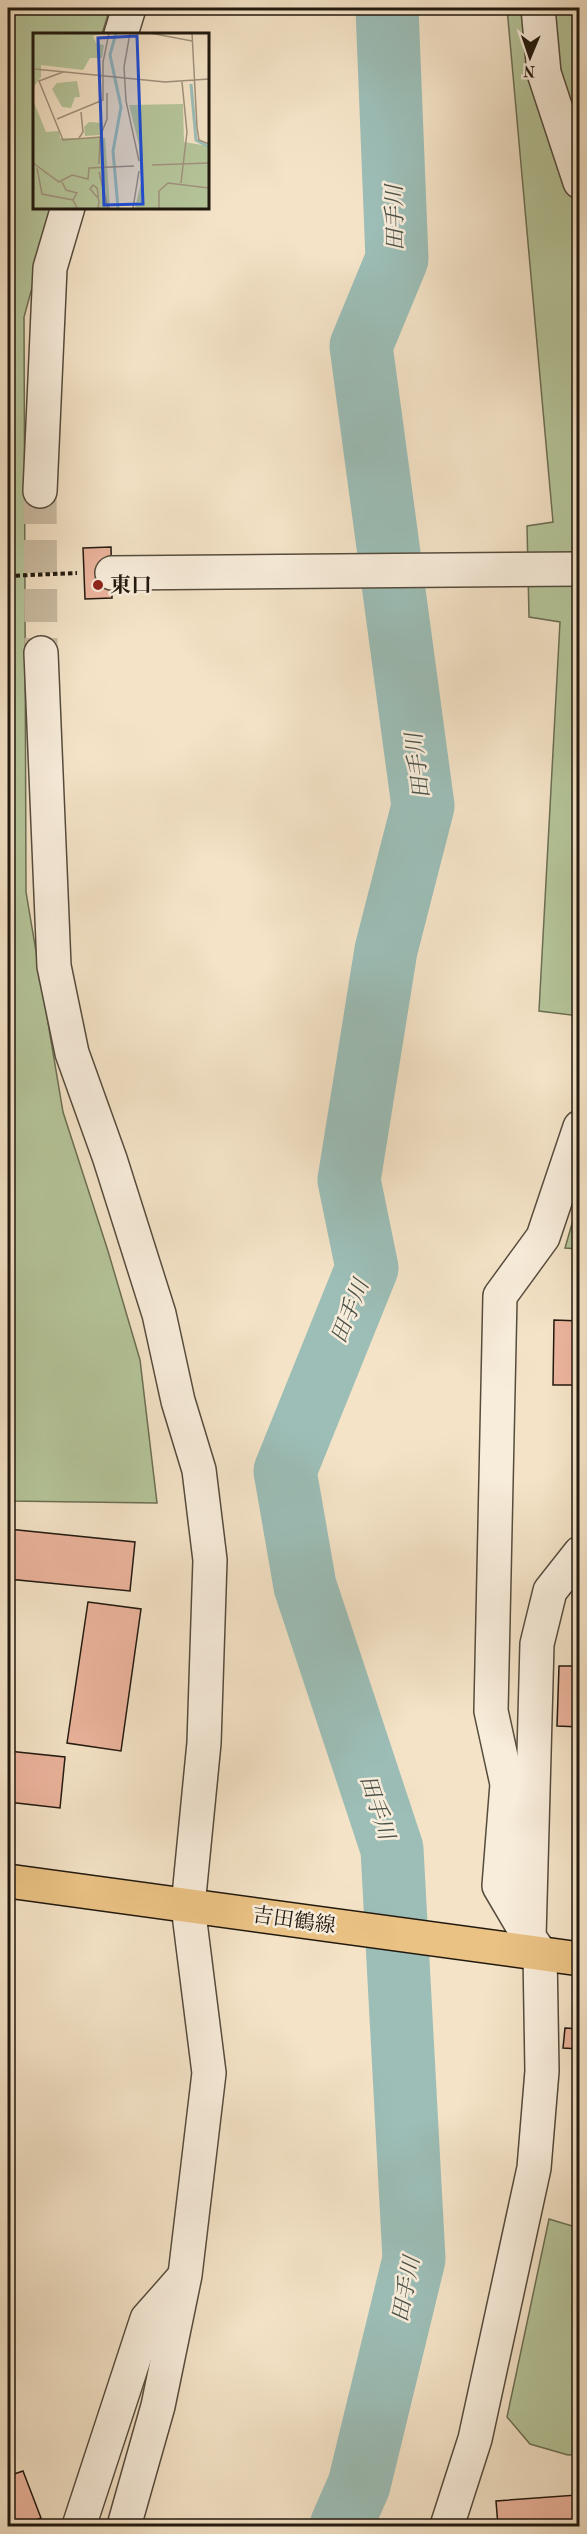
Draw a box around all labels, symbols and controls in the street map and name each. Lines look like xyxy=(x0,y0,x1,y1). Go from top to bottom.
north arrow xyxy=(500,27,560,87)
inset map xyxy=(33,33,208,208)
text: N xyxy=(522,62,536,78)
water label: 田手川 xyxy=(382,183,408,251)
place label: 東口 xyxy=(110,574,152,597)
marker: 東口 xyxy=(91,578,105,592)
water label: 田手川 xyxy=(402,730,434,800)
water label: 田手川 xyxy=(326,1274,374,1346)
water label: 田手川 xyxy=(355,1772,399,1844)
street label: 吉田鶴線 xyxy=(251,1903,337,1938)
water label: 田手川 xyxy=(388,2253,424,2324)

